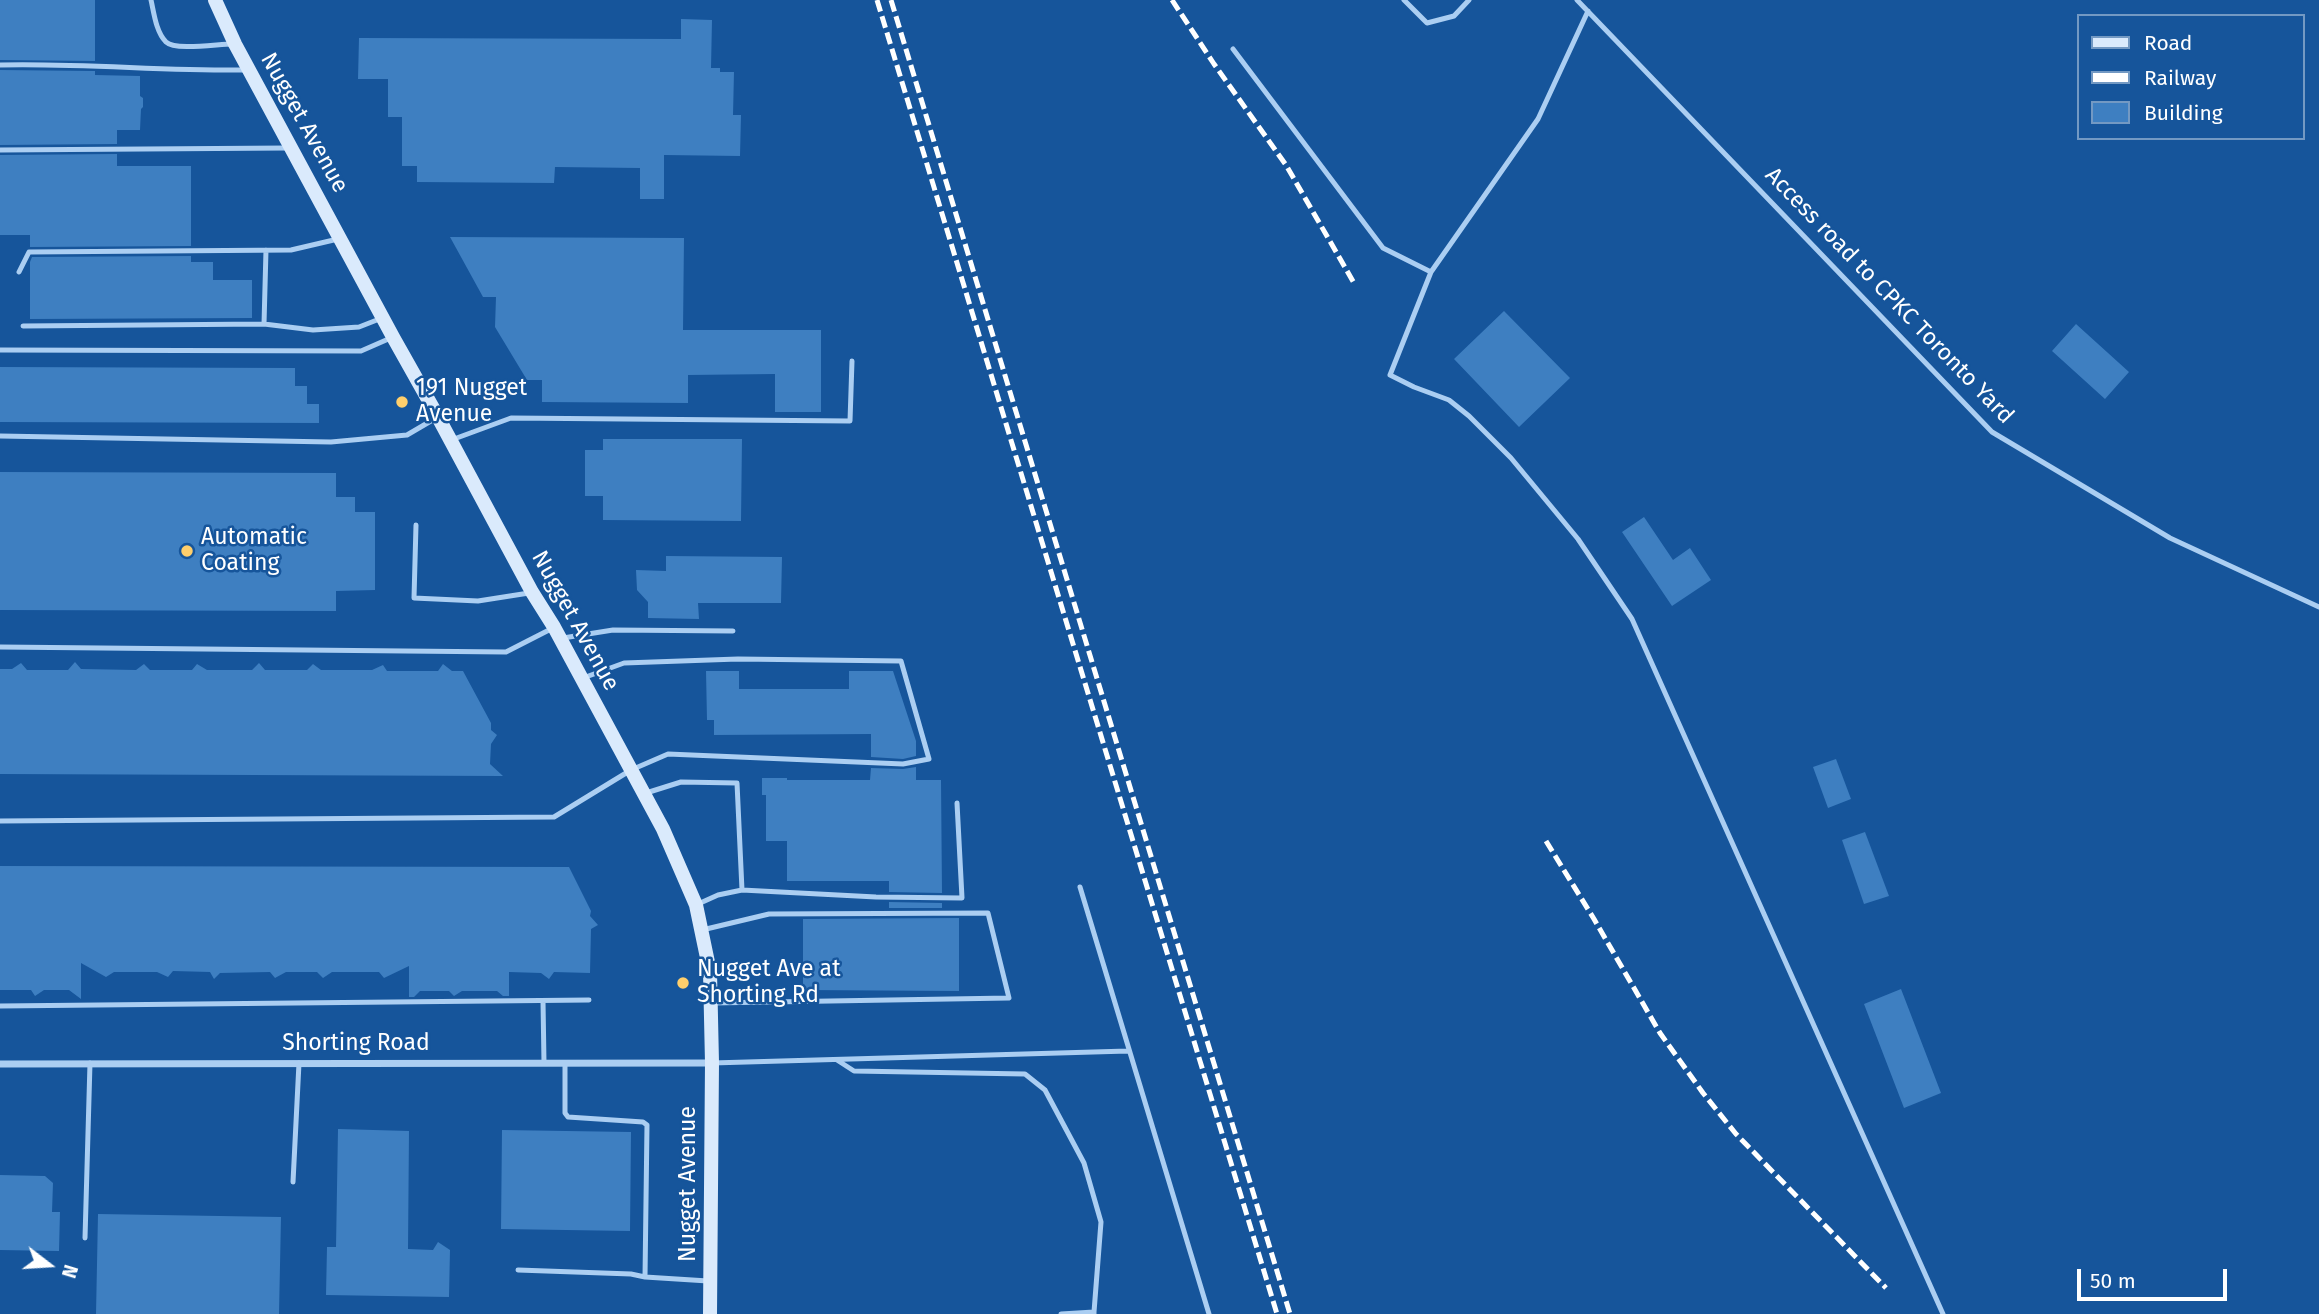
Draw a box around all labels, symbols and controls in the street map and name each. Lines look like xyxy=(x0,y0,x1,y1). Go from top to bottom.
legend xyxy=(2078,14,2305,140)
text: Road xyxy=(2144,30,2192,56)
street label: Nugget Avenue xyxy=(254,48,354,198)
text: Railway xyxy=(2144,65,2216,91)
text: Building xyxy=(2144,100,2223,126)
street label: Access road to CPKC Toronto Yard xyxy=(1759,162,2019,430)
place label: 191 Nugget Avenue xyxy=(416,375,527,429)
marker: 191 Nugget Avenue xyxy=(394,394,410,410)
place label: Automatic Coating xyxy=(201,524,307,578)
marker: Automatic Coating xyxy=(179,543,195,559)
street label: Nugget Avenue xyxy=(525,546,625,696)
place label: Nugget Ave at Shorting Rd xyxy=(697,956,840,1010)
marker: Nugget Ave at Shorting Rd xyxy=(675,975,691,991)
street label: Shorting Road xyxy=(282,1030,430,1058)
street label: Nugget Avenue xyxy=(675,1106,703,1262)
north arrow xyxy=(14,1230,84,1300)
scale bar xyxy=(2081,1254,2232,1298)
text: N xyxy=(57,1262,82,1281)
text: 50 m xyxy=(2090,1268,2136,1294)

